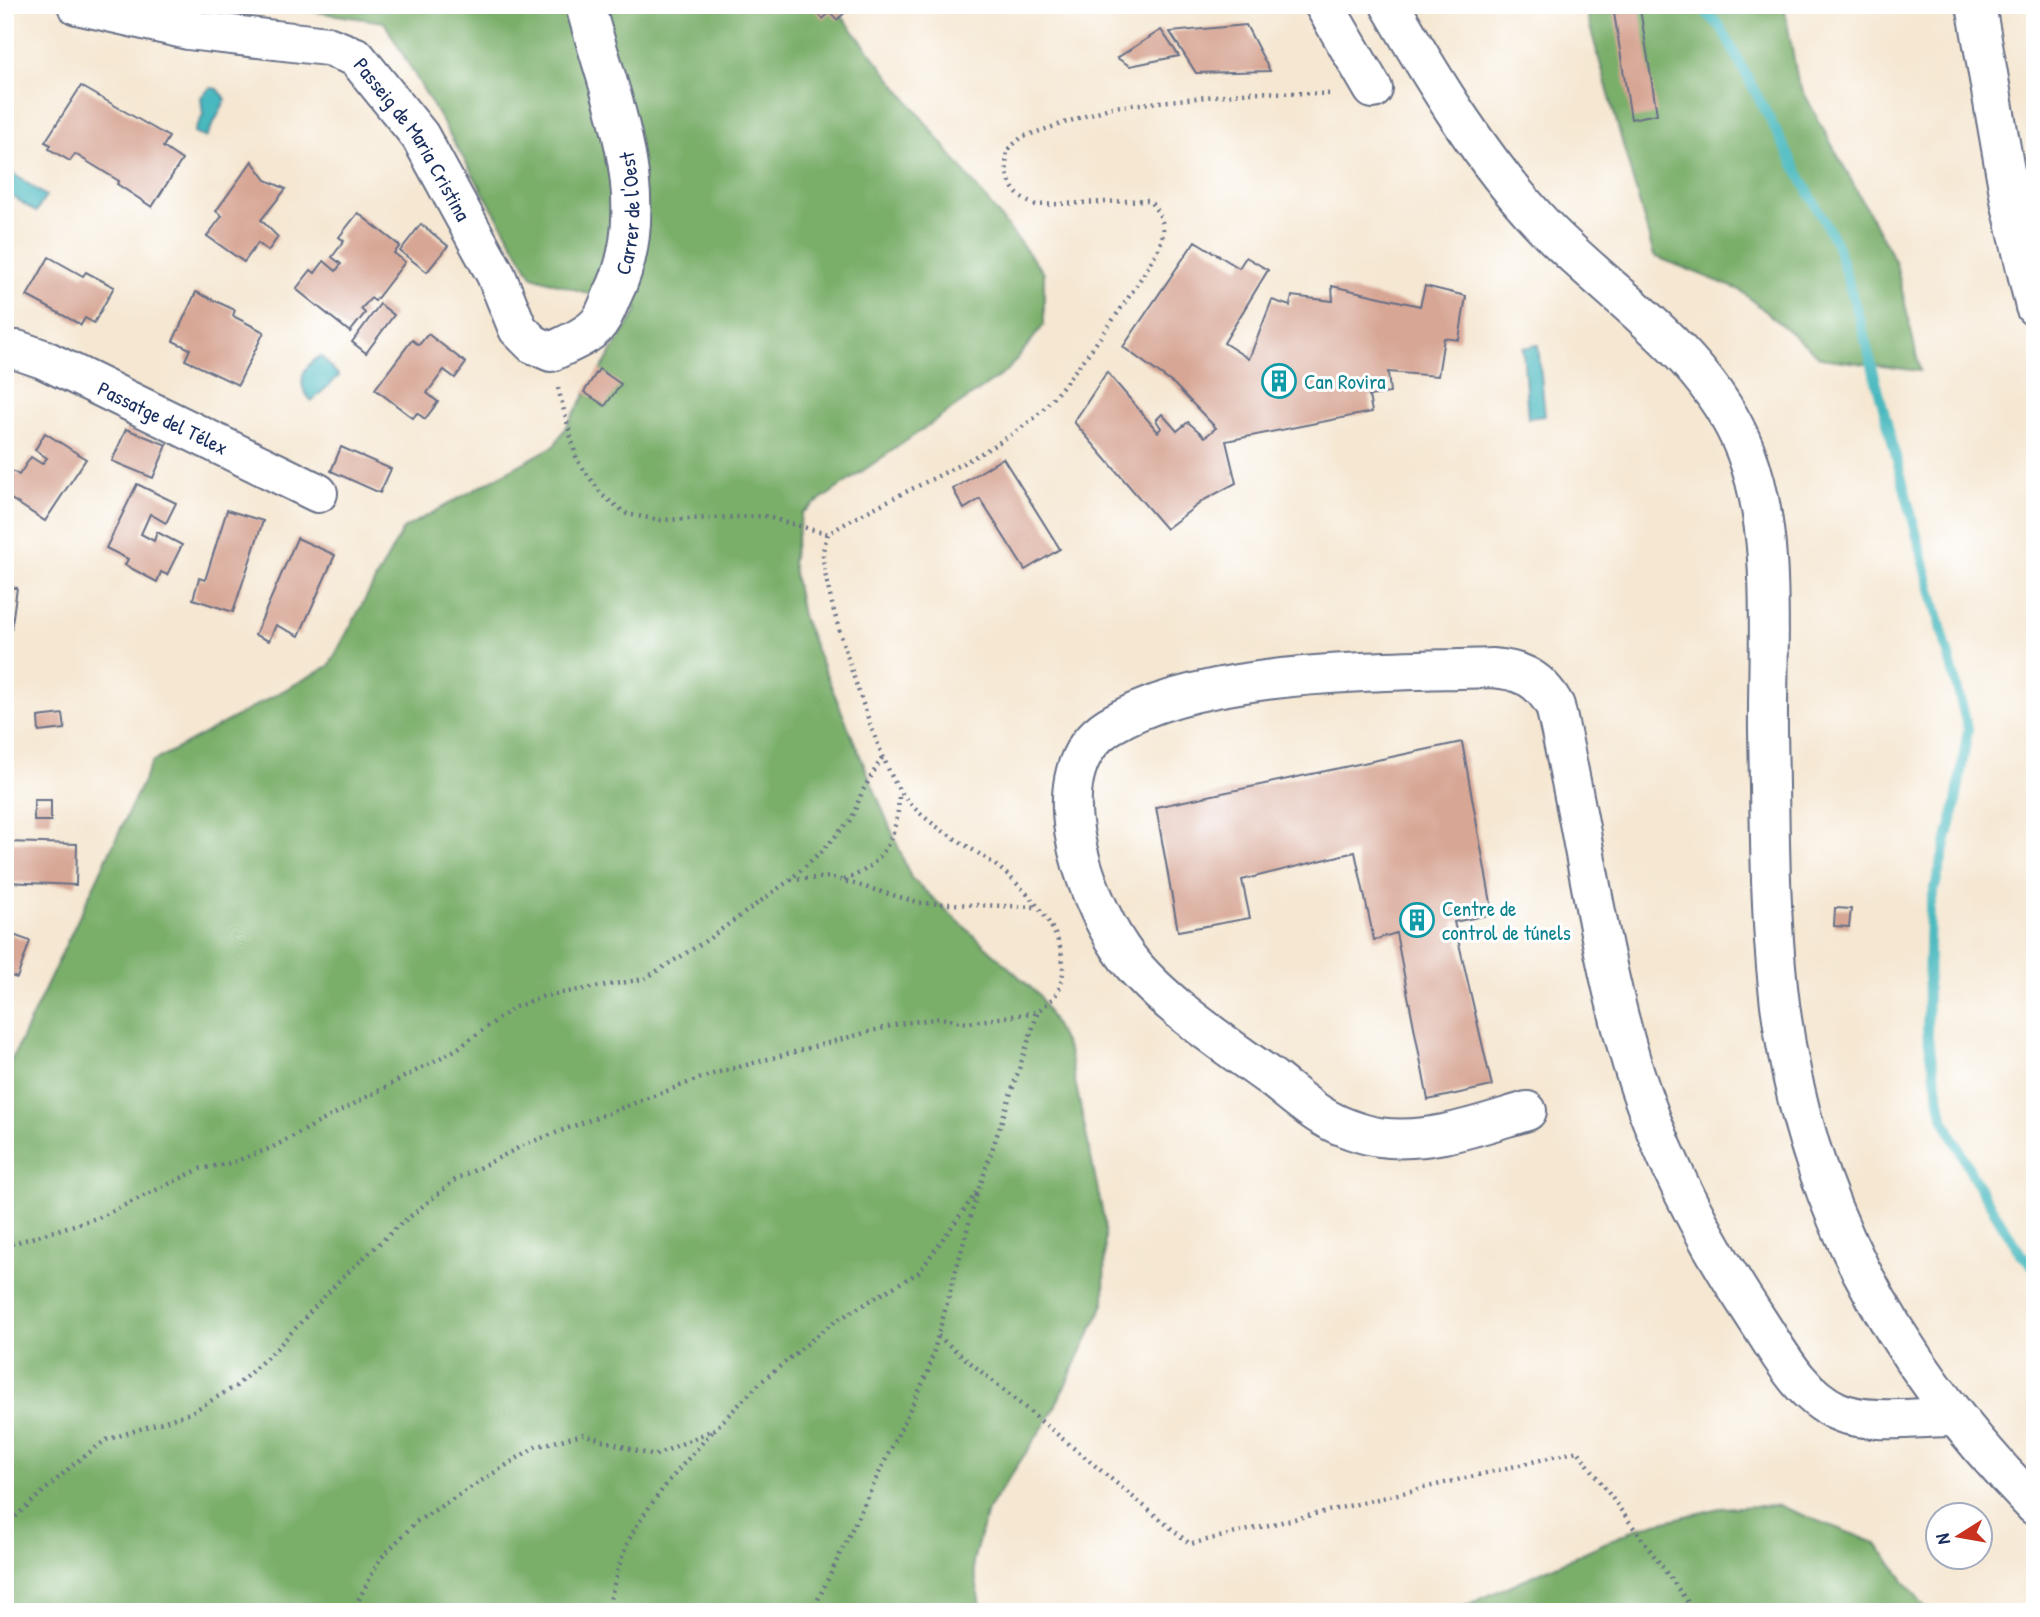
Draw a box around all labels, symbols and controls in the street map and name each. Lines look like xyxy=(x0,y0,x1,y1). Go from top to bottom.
street label: Passeig de Maria Cristina xyxy=(347,51,478,226)
street label: Carrer de l'Oest xyxy=(608,149,646,278)
building icon: Can Rovira xyxy=(1260,362,1298,400)
place label: Can Rovira xyxy=(1304,367,1385,396)
street label: Passatge del Télex xyxy=(93,374,233,461)
place label: Centre de control de túnels xyxy=(1442,894,1571,947)
building icon: Centre de control de túnels xyxy=(1398,901,1436,939)
north arrow xyxy=(1924,1502,1994,1572)
text: N xyxy=(1929,1532,1956,1547)

